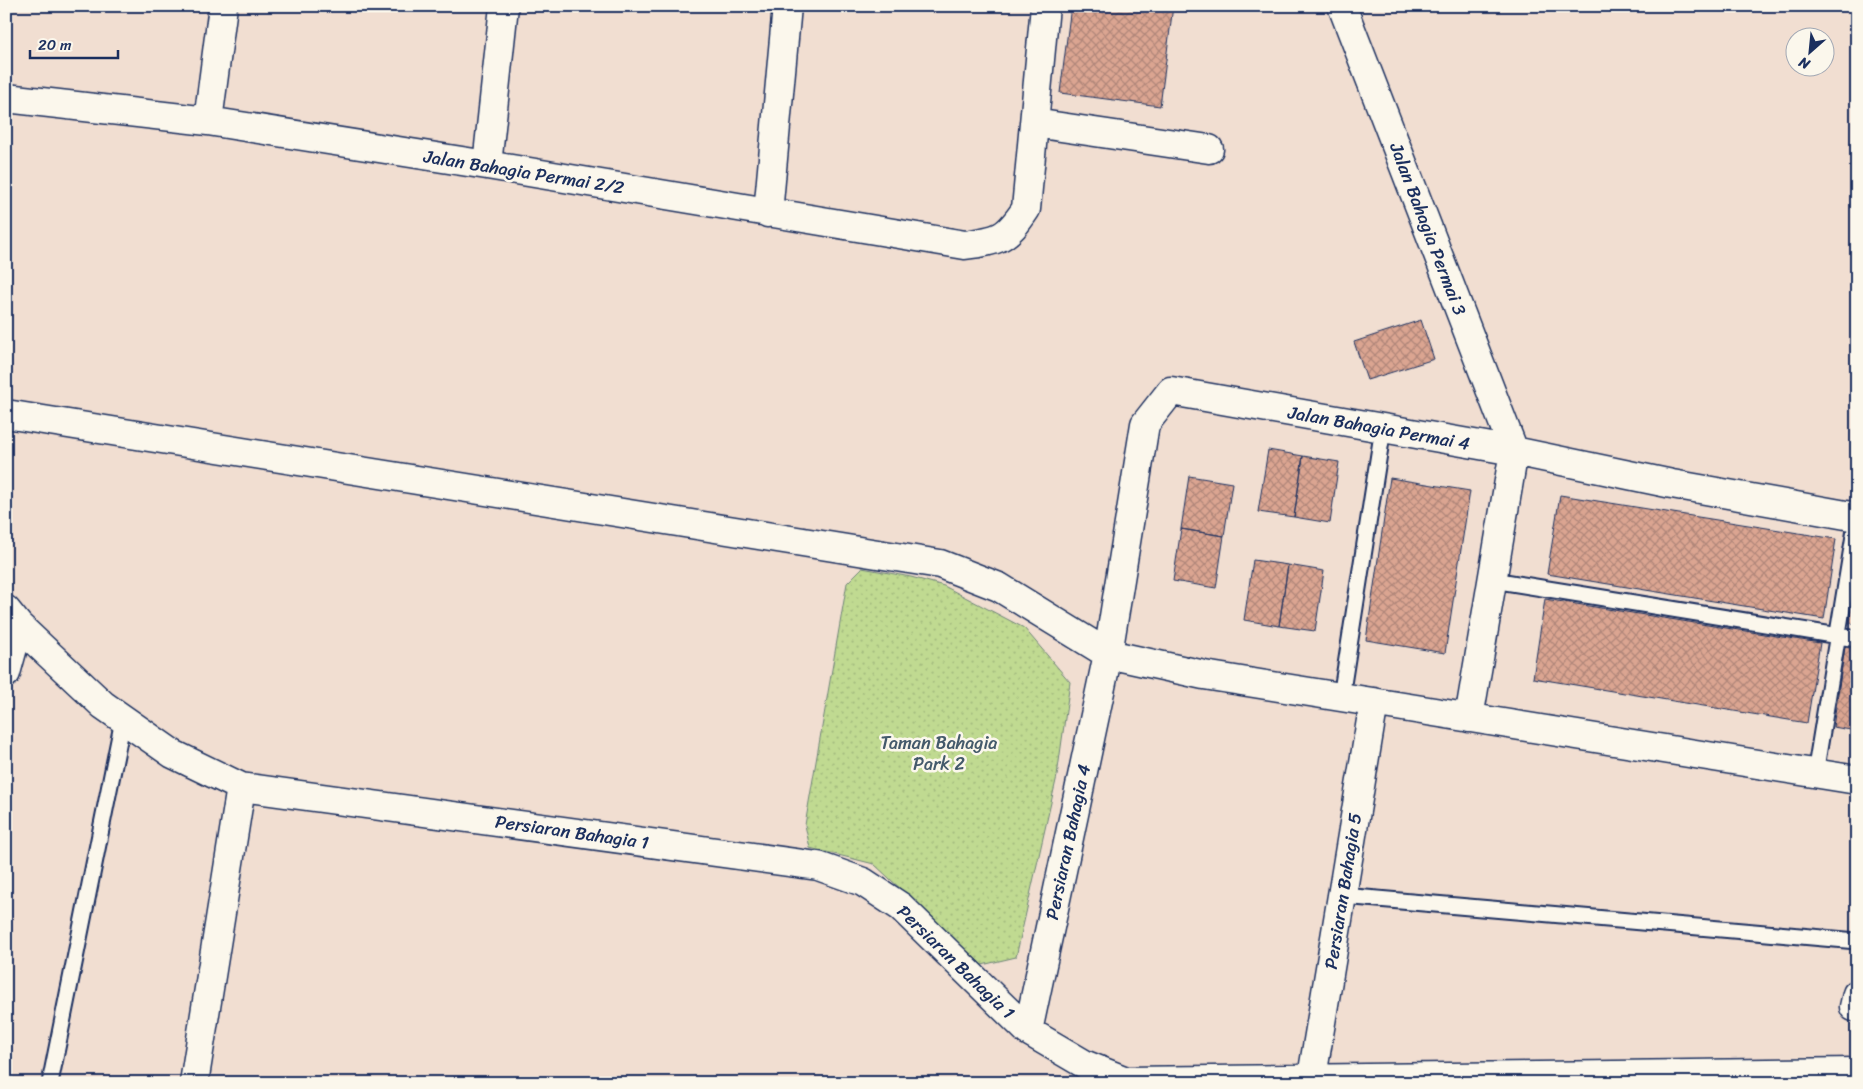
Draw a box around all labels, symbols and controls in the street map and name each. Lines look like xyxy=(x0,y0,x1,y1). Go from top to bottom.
scale bar xyxy=(30,28,118,60)
north arrow xyxy=(1786,28,1836,78)
text: 20 m xyxy=(38,32,72,58)
text: N xyxy=(1794,50,1815,77)
street label: Jalan Bahagia Permai 3 xyxy=(1380,137,1476,320)
street label: Jalan Bahagia Permai 2/2 xyxy=(420,140,627,204)
street label: Jalan Bahagia Permai 4 xyxy=(1285,396,1472,460)
park label: Taman Bahagia Park 2 xyxy=(881,727,997,780)
street label: Persiaran Bahagia 4 xyxy=(1036,761,1100,923)
street label: Persiaran Bahagia 1 xyxy=(493,805,651,859)
street label: Persiaran Bahagia 5 xyxy=(1315,810,1371,972)
street label: Persiaran Bahagia 1 xyxy=(889,897,1023,1028)

